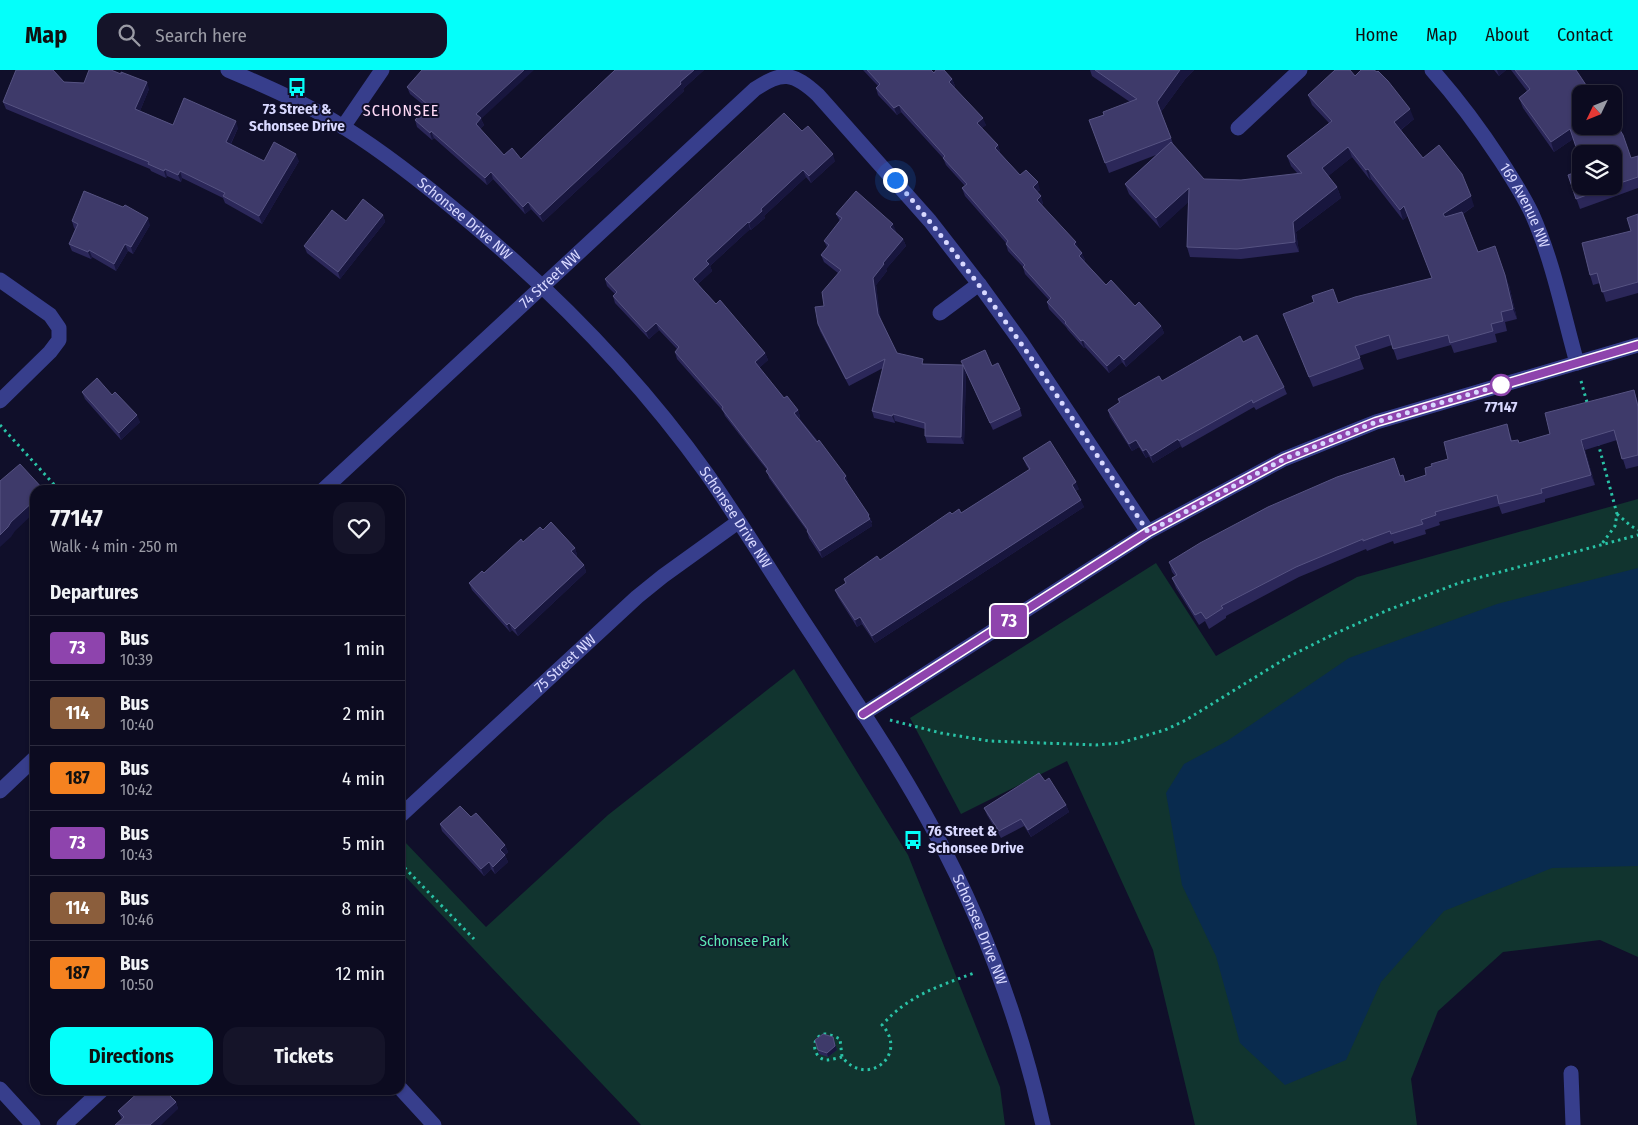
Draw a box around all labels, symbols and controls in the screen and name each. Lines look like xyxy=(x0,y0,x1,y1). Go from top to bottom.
search box xyxy=(97,13,447,58)
text: Map xyxy=(25,21,67,49)
icon: search xyxy=(115,21,143,49)
text: Search here xyxy=(155,24,247,47)
text: Home xyxy=(1355,24,1398,46)
text: Map xyxy=(1426,24,1457,46)
text: About xyxy=(1485,24,1529,46)
text: Contact xyxy=(1557,24,1613,46)
bus stop icon: 73 Street & Schonsee Drive xyxy=(286,76,308,98)
north arrow xyxy=(1572,85,1622,135)
map controls xyxy=(1572,85,1622,195)
place label: 73 Street & Schonsee Drive xyxy=(249,100,345,135)
district label: SCHONSEE xyxy=(363,101,439,120)
button: layers xyxy=(1572,145,1622,195)
street label: 169 Avenue NW xyxy=(1496,160,1553,250)
your location xyxy=(883,168,908,193)
street label: Schonsee Drive NW xyxy=(414,174,516,263)
street label: 74 Street NW xyxy=(516,246,585,312)
marker: 77147 xyxy=(1490,374,1512,396)
place label: 77147 xyxy=(1485,398,1518,416)
street label: Schonsee Drive NW xyxy=(696,463,776,571)
button: heart xyxy=(333,502,385,554)
text: 77147 xyxy=(50,504,103,532)
text: Walk · 4 min · 250 m xyxy=(50,537,178,556)
text: Departures xyxy=(50,581,138,604)
line badge: 73 xyxy=(986,605,1032,637)
text: 73 xyxy=(1001,610,1017,632)
text: Bus xyxy=(120,627,149,650)
street label: 75 Street NW xyxy=(531,631,600,696)
text: 73 xyxy=(69,637,86,659)
text: 1 min xyxy=(344,637,385,660)
text: 10:39 xyxy=(120,650,153,669)
text: Bus xyxy=(120,692,149,715)
text: 114 xyxy=(65,702,90,724)
text: 2 min xyxy=(343,702,385,725)
text: 10:40 xyxy=(120,715,154,734)
text: Bus xyxy=(120,757,149,780)
text: 187 xyxy=(65,767,90,789)
text: 4 min xyxy=(342,767,385,790)
text: 10:42 xyxy=(120,780,152,799)
text: Bus xyxy=(120,822,149,845)
place label: 76 Street & Schonsee Drive xyxy=(928,822,1024,857)
bus stop icon: 76 Street & Schonsee Drive xyxy=(902,829,924,851)
text: 73 xyxy=(69,832,86,854)
text: 5 min xyxy=(342,832,385,855)
text: 10:43 xyxy=(120,845,153,864)
street label: Schonsee Drive NW xyxy=(949,871,1011,987)
text: Bus xyxy=(120,887,149,910)
text: 114 xyxy=(65,897,90,919)
text: 8 min xyxy=(342,897,385,920)
text: 10:46 xyxy=(120,910,154,929)
park label: Schonsee Park xyxy=(700,932,788,950)
text: Bus xyxy=(120,952,149,975)
text: 187 xyxy=(65,962,90,984)
text: 12 min xyxy=(335,962,385,985)
text: 10:50 xyxy=(120,975,154,994)
button: Directions xyxy=(50,1027,213,1085)
button: Tickets xyxy=(223,1027,385,1085)

